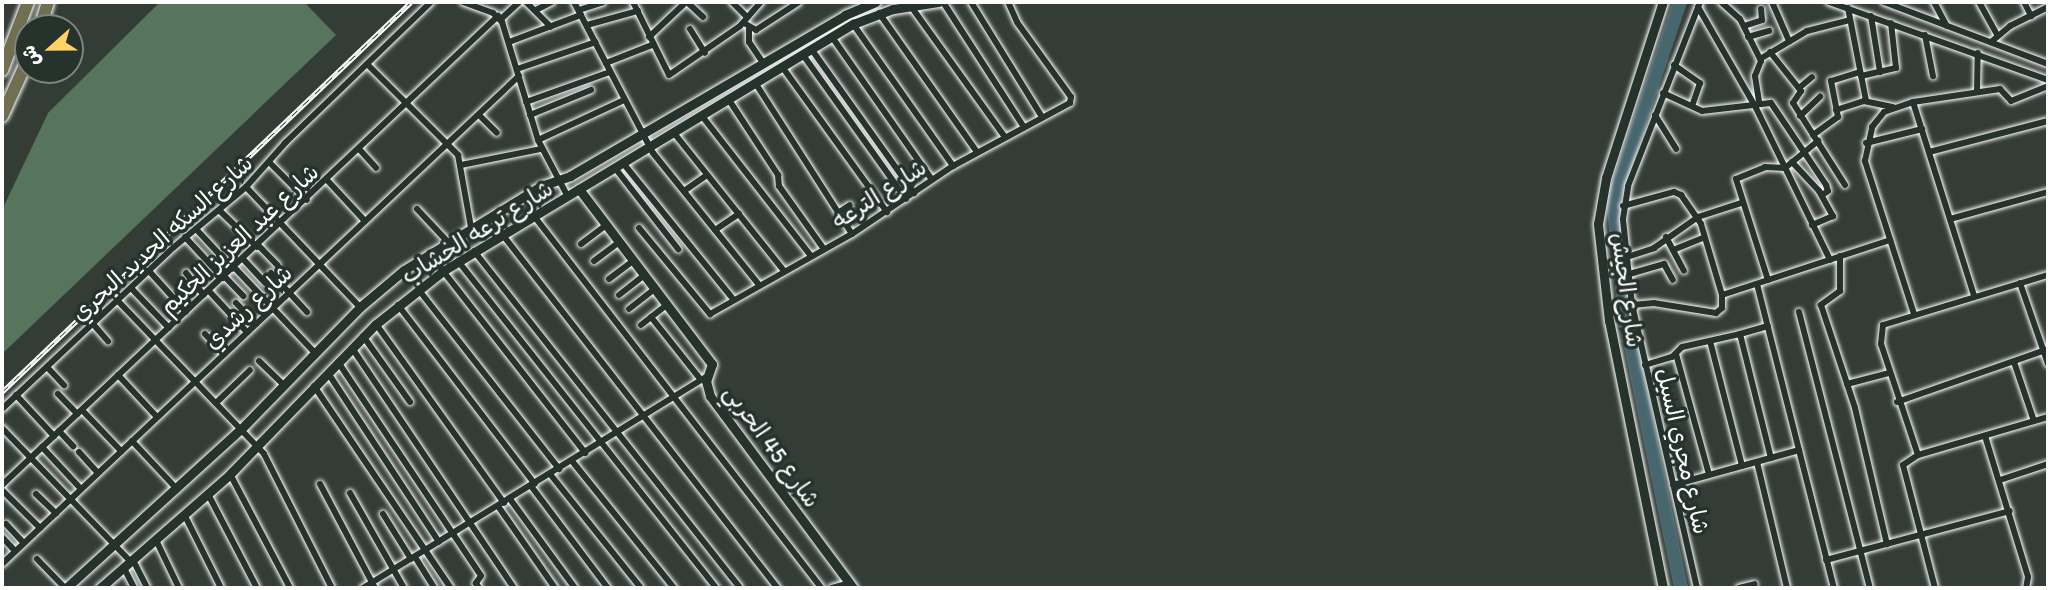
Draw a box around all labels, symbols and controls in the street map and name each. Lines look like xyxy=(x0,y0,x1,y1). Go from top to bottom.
north arrow xyxy=(14,14,84,84)
text: ش xyxy=(16,42,45,70)
street label: شارع السكه الحديد البحري xyxy=(66,149,258,327)
street label: شارع الترعه xyxy=(827,153,931,235)
street label: شارع عبد العزيز الحكيم xyxy=(154,158,324,320)
street label: شارع ترعه الخشاب xyxy=(396,174,558,290)
street label: شارع الجيش xyxy=(1605,231,1649,349)
street label: شارع رشدي xyxy=(198,259,298,355)
street label: شارع مجري السيل xyxy=(1650,365,1716,537)
street label: شارع 45 الحربي xyxy=(718,379,826,513)

